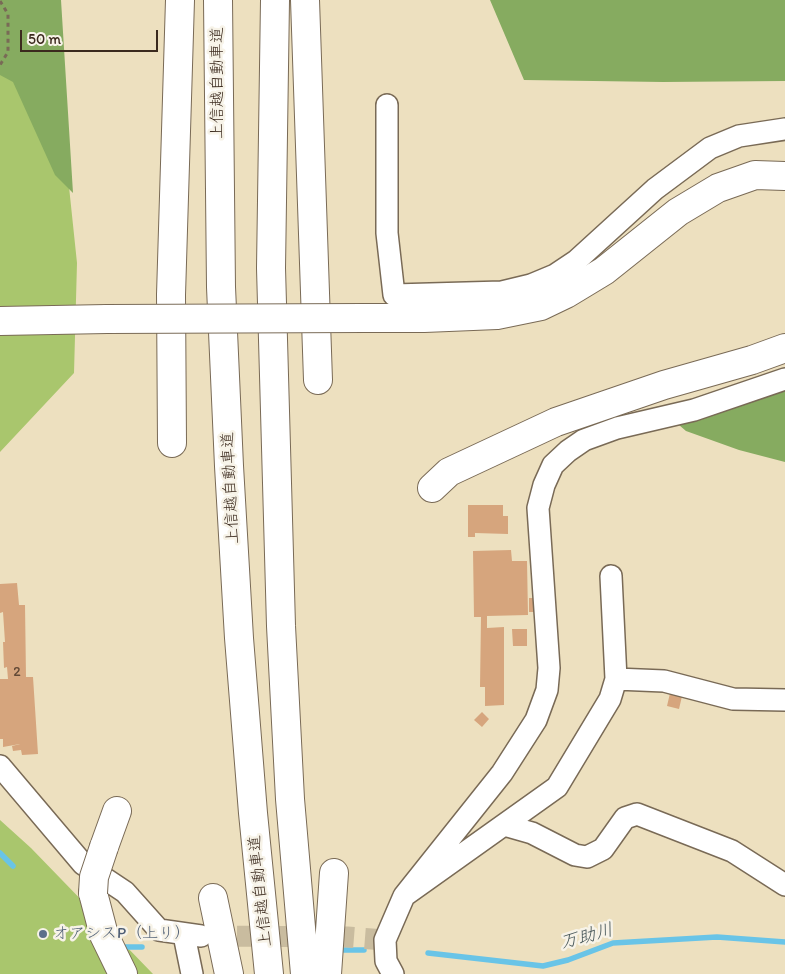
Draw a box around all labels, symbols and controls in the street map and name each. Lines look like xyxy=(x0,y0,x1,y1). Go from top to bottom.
scale bar xyxy=(22,20,160,52)
street label: 上信越自動車道 xyxy=(208,27,228,139)
text: 50 m xyxy=(28,30,61,48)
street label: 上信越自動車道 xyxy=(218,432,244,544)
house number: 2 xyxy=(13,664,21,680)
street label: 上信越自動車道 xyxy=(246,834,276,948)
water label: 万助川 xyxy=(558,920,616,954)
place label: オアシスP（上り） xyxy=(53,924,190,944)
marker: オアシスP（上り） xyxy=(37,928,49,940)

